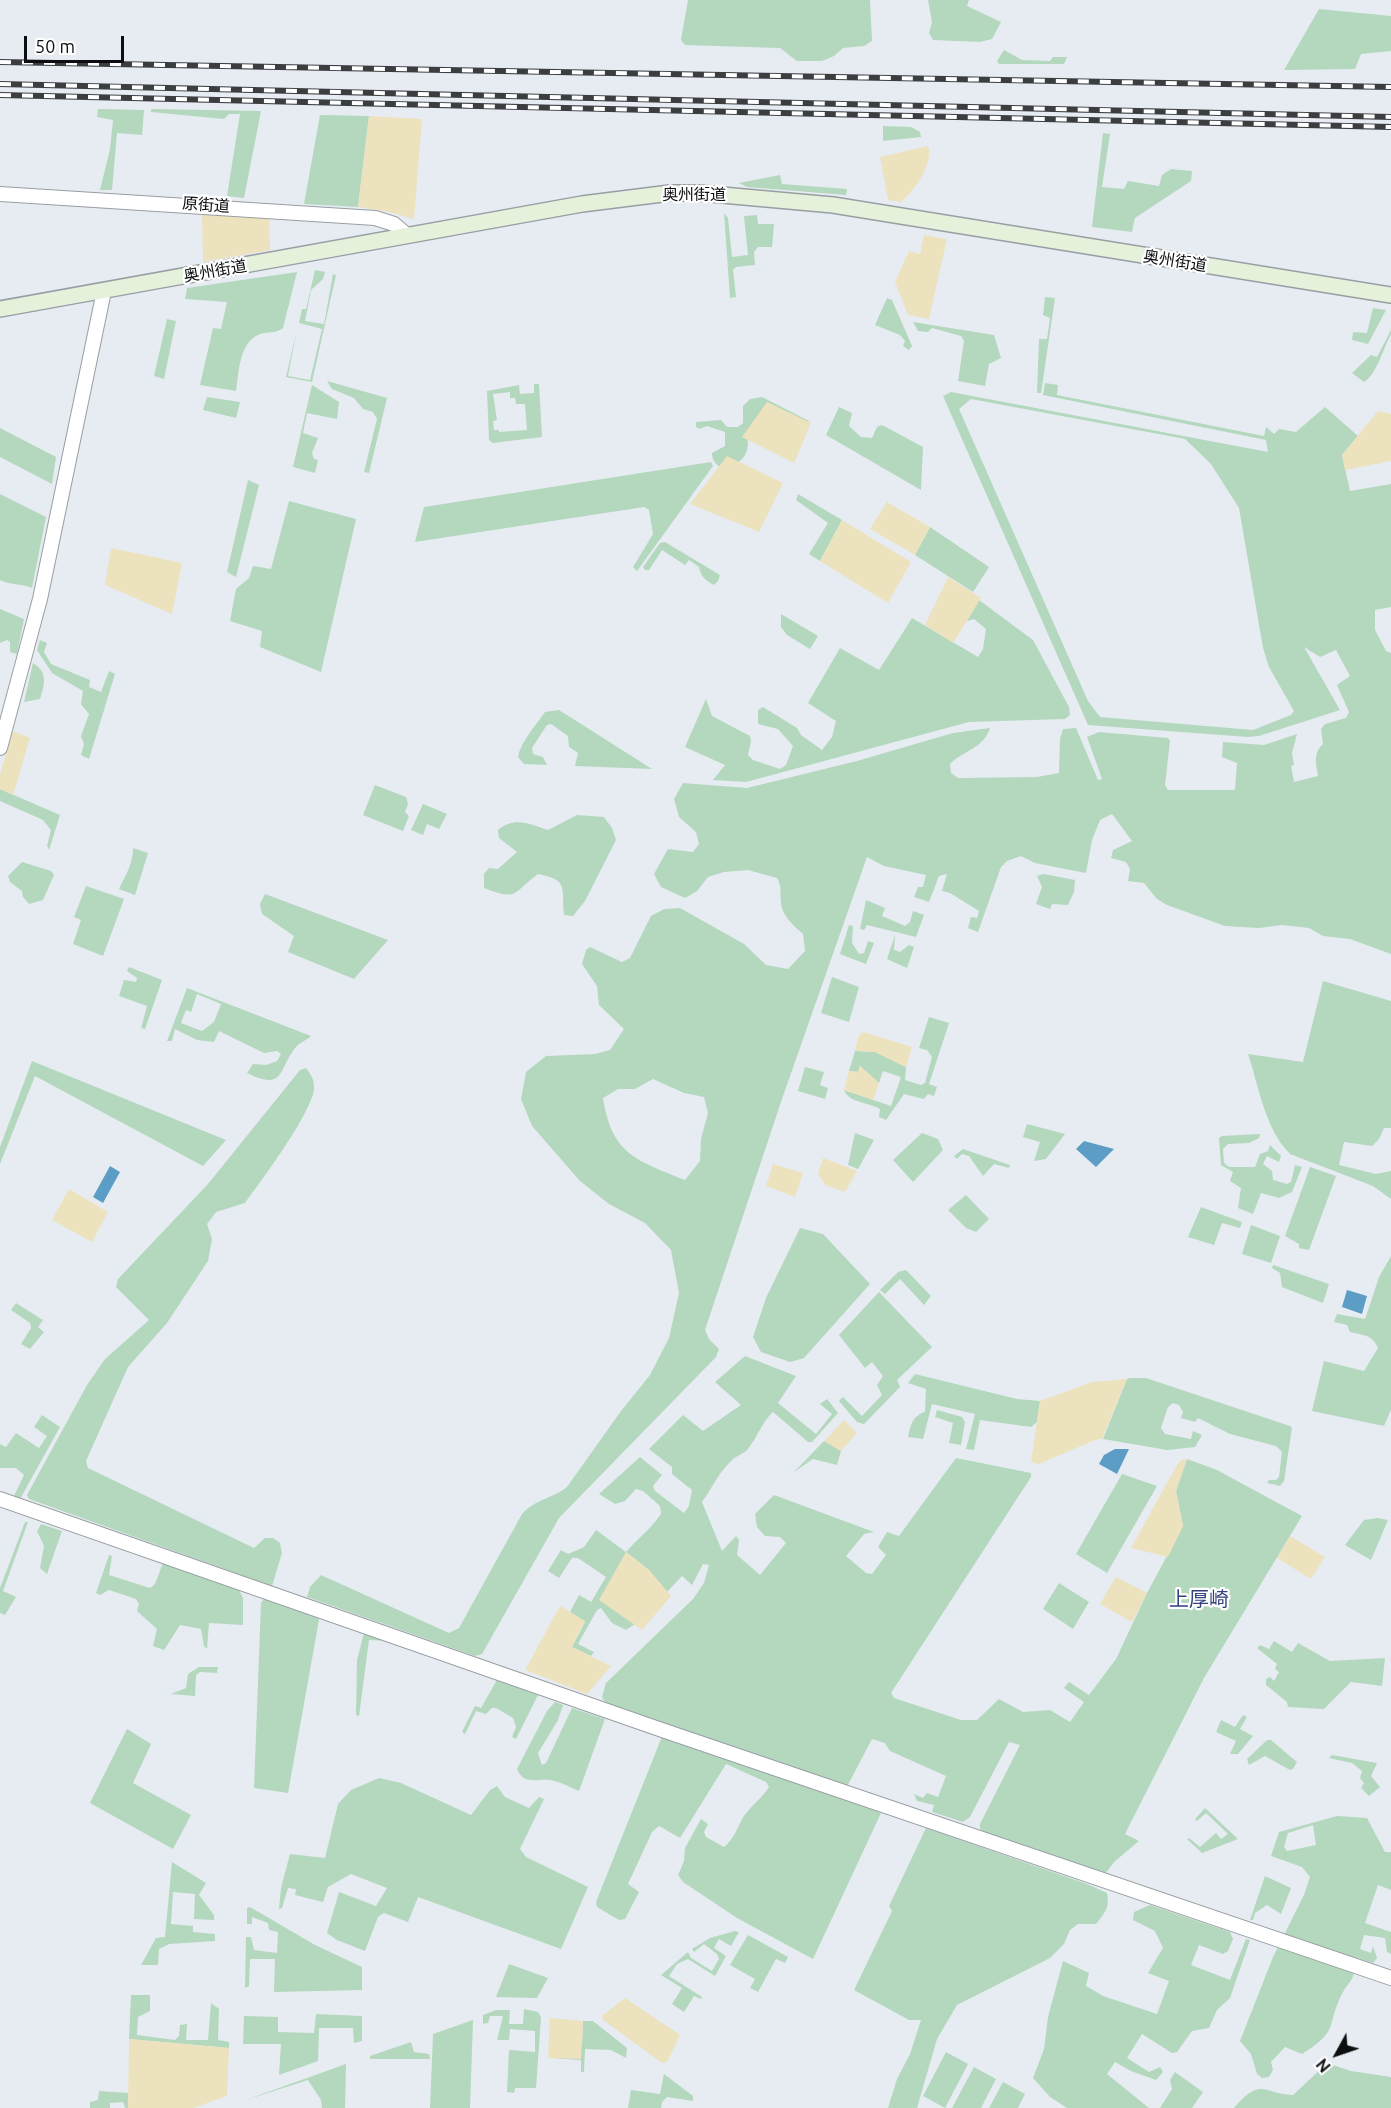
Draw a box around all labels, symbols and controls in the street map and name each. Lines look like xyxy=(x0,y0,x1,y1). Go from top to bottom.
scale bar xyxy=(27,24,128,62)
text: 50 m xyxy=(35,36,75,56)
street label: 奥州街道 xyxy=(662,185,726,205)
street label: 原街道 xyxy=(181,194,231,216)
street label: 奥州街道 xyxy=(1142,247,1208,275)
street label: 奥州街道 xyxy=(182,256,248,286)
district label: 上厚崎 xyxy=(1169,1587,1229,1611)
north arrow xyxy=(1307,2024,1367,2084)
text: N xyxy=(1312,2055,1334,2076)

